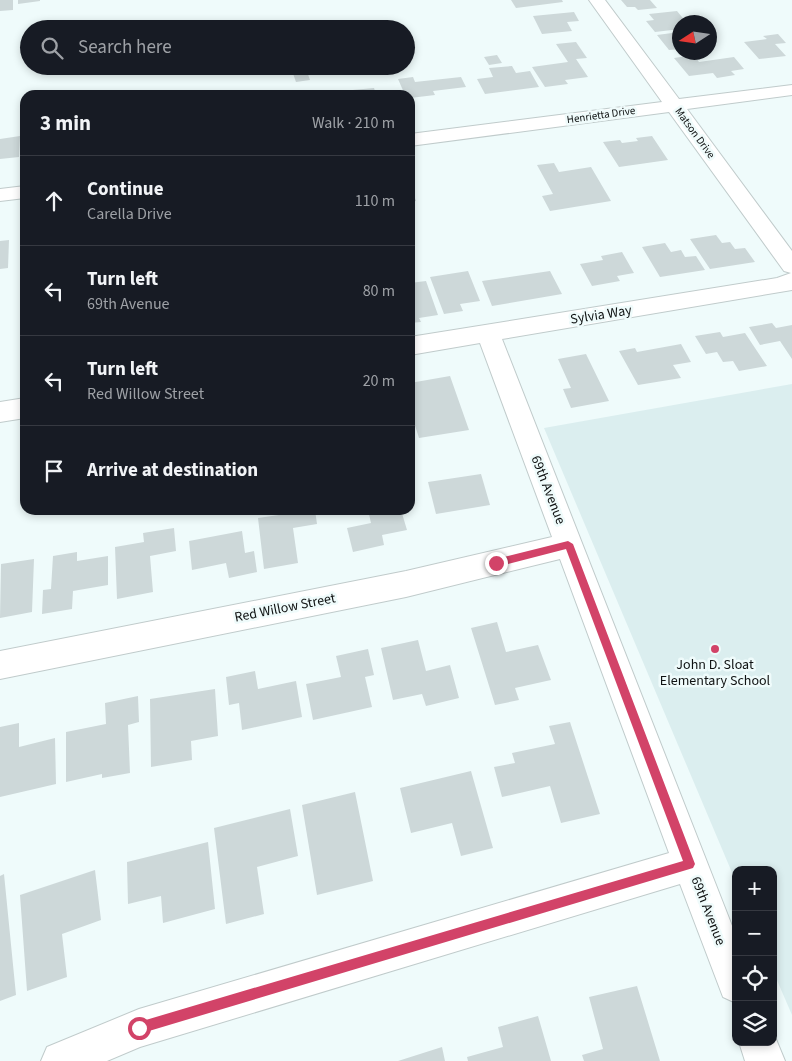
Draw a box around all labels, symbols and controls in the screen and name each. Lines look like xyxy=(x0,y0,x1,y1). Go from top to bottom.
north arrow xyxy=(672,15,717,60)
search box xyxy=(20,20,415,75)
icon: search xyxy=(38,34,66,62)
text: Search here xyxy=(78,34,172,61)
street label: Henrietta Drive xyxy=(566,103,637,127)
street label: Matson Drive xyxy=(671,104,719,162)
text: 3 min xyxy=(40,108,91,138)
text: Walk · 210 m xyxy=(312,112,395,134)
text: Continue xyxy=(87,176,164,203)
icon: ahead xyxy=(40,187,68,215)
text: 110 m xyxy=(355,190,395,212)
text: Carella Drive xyxy=(87,203,172,225)
text: Turn left xyxy=(87,266,158,293)
icon: left xyxy=(40,277,68,305)
text: 80 m xyxy=(363,280,395,302)
text: 69th Avenue xyxy=(87,293,170,315)
street label: Sylvia Way xyxy=(569,300,634,330)
text: Turn left xyxy=(87,356,158,383)
icon: left xyxy=(40,367,68,395)
text: 20 m xyxy=(363,370,395,392)
text: Red Willow Street xyxy=(87,383,204,405)
street label: 69th Avenue xyxy=(526,453,570,527)
icon: arrive xyxy=(40,457,68,485)
text: Arrive at destination xyxy=(87,457,258,484)
route end xyxy=(485,552,508,575)
street label: Red Willow Street xyxy=(233,588,337,628)
marker: John D. Sloat Elementary School xyxy=(709,643,721,655)
place label: John D. Sloat Elementary School xyxy=(660,655,771,691)
map controls xyxy=(732,866,777,1046)
button: + xyxy=(732,866,777,911)
street label: 69th Avenue xyxy=(686,874,730,948)
button: − xyxy=(732,911,777,956)
button: locate xyxy=(732,956,777,1001)
button: layers xyxy=(732,1001,777,1046)
route start xyxy=(128,1017,151,1040)

